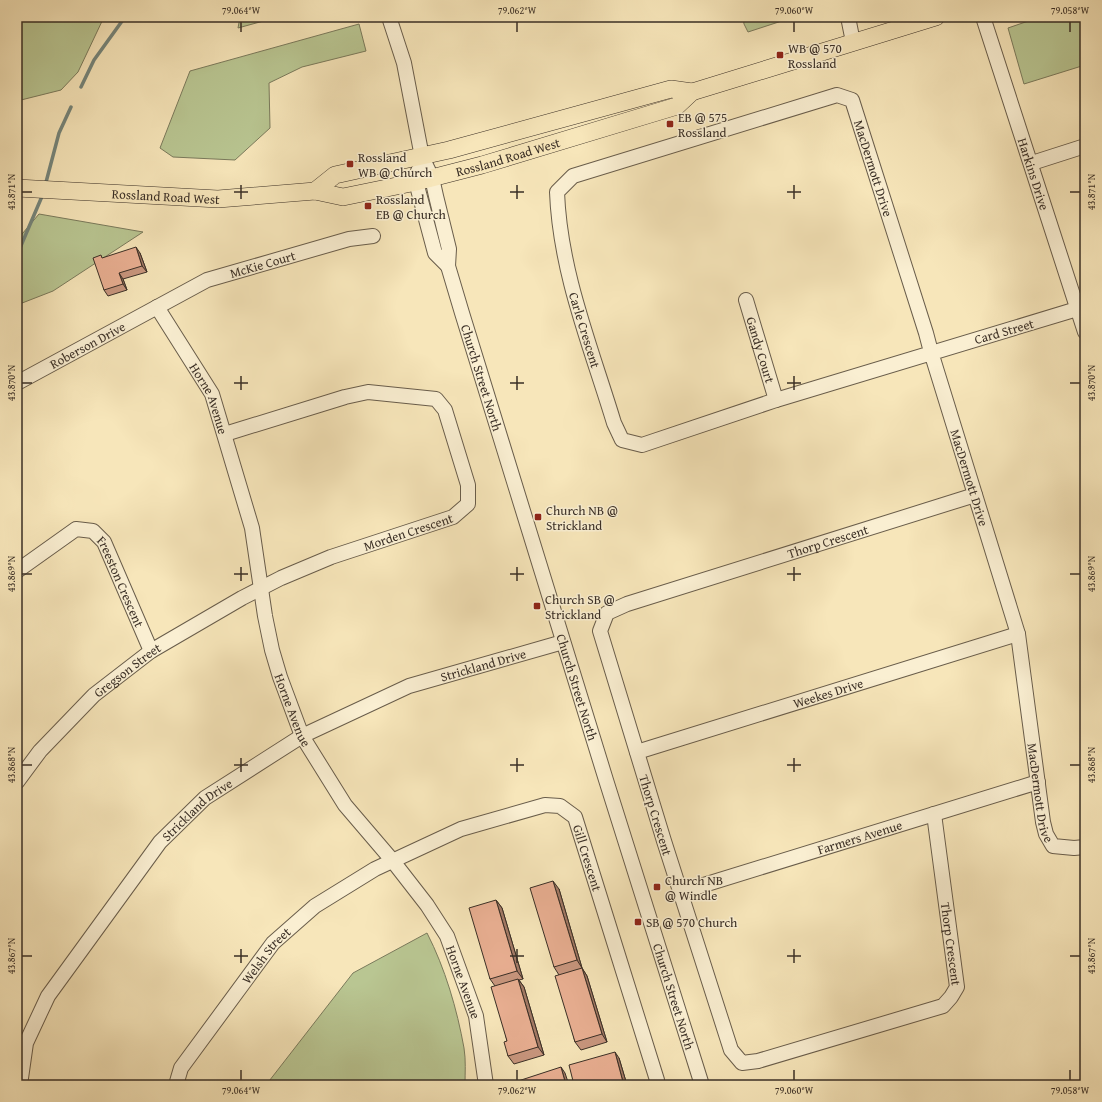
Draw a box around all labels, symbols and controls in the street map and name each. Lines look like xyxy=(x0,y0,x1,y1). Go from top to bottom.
text: 79.064°W xyxy=(222,3,261,18)
text: 79.062°W xyxy=(498,3,537,18)
text: 79.060°W xyxy=(775,3,814,18)
text: 79.058°W xyxy=(1051,3,1090,18)
place label: WB @ 570 Rossland xyxy=(788,39,842,73)
marker: WB @ 570 Rossland xyxy=(775,50,785,60)
place label: EB @ 575 Rossland xyxy=(678,108,727,142)
street label: MacDermott Drive xyxy=(849,118,897,219)
marker: EB @ 575 Rossland xyxy=(665,119,675,129)
street label: Rossland Road West xyxy=(454,133,563,181)
street label: Harkins Drive xyxy=(1013,136,1054,213)
place label: Rossland WB @ Church xyxy=(358,148,433,182)
marker: Rossland WB @ Church xyxy=(345,159,355,169)
text: 43.871°N xyxy=(4,173,19,210)
text: 43.871°N xyxy=(1084,173,1099,210)
street label: Rossland Road West xyxy=(111,184,221,209)
place label: Rossland EB @ Church xyxy=(376,190,447,224)
marker: Rossland EB @ Church xyxy=(363,201,373,211)
street label: McKie Court xyxy=(228,246,298,283)
street label: Carle Crescent xyxy=(564,290,605,371)
street label: Card Street xyxy=(972,314,1037,349)
street label: Gandy Court xyxy=(742,315,779,386)
street label: Roberson Drive xyxy=(46,317,129,374)
street label: Church Street North xyxy=(456,322,507,434)
street label: Horne Avenue xyxy=(185,359,233,437)
text: 43.870°N xyxy=(4,364,19,401)
text: 43.870°N xyxy=(1084,364,1099,401)
street label: MacDermott Drive xyxy=(945,427,993,529)
place label: Church NB @ Strickland xyxy=(546,501,618,535)
street label: Morden Crescent xyxy=(361,509,456,556)
marker: Church NB @ Strickland xyxy=(533,512,543,522)
street label: Thorp Crescent xyxy=(785,520,871,563)
street label: Freeston Crescent xyxy=(93,531,149,631)
text: 43.869°N xyxy=(4,555,19,592)
text: 43.869°N xyxy=(1084,555,1099,592)
place label: Church SB @ Strickland xyxy=(545,590,615,624)
marker: Church SB @ Strickland xyxy=(532,601,542,611)
street label: Church Street North xyxy=(552,632,602,744)
street label: Gregson Street xyxy=(90,638,165,702)
street label: Strickland Drive xyxy=(438,644,528,687)
street label: Horne Avenue xyxy=(270,671,315,751)
street label: Weekes Drive xyxy=(791,674,866,713)
street label: MacDermott Drive xyxy=(1023,742,1058,846)
text: 43.868°N xyxy=(4,746,19,783)
text: 43.868°N xyxy=(1084,746,1099,783)
street label: Thorp Crescent xyxy=(634,772,677,858)
street label: Strickland Drive xyxy=(157,774,236,846)
street label: Farmers Avenue xyxy=(815,815,904,859)
street label: Gill Crescent xyxy=(568,822,607,894)
place label: Church NB @ Windle xyxy=(665,871,723,905)
marker: Church NB @ Windle xyxy=(652,882,662,892)
street label: Thorp Crescent xyxy=(936,901,966,987)
place label: SB @ 570 Church xyxy=(646,913,738,932)
marker: SB @ 570 Church xyxy=(633,917,643,927)
street label: Welsh Street xyxy=(237,923,295,988)
text: 43.867°N xyxy=(4,937,19,974)
text: 43.867°N xyxy=(1084,937,1099,974)
street label: Church Street North xyxy=(648,941,700,1053)
street label: Horne Avenue xyxy=(441,943,485,1022)
text: 79.064°W xyxy=(222,1083,261,1098)
text: 79.062°W xyxy=(498,1083,537,1098)
text: 79.060°W xyxy=(775,1083,814,1098)
text: 79.058°W xyxy=(1051,1083,1090,1098)

